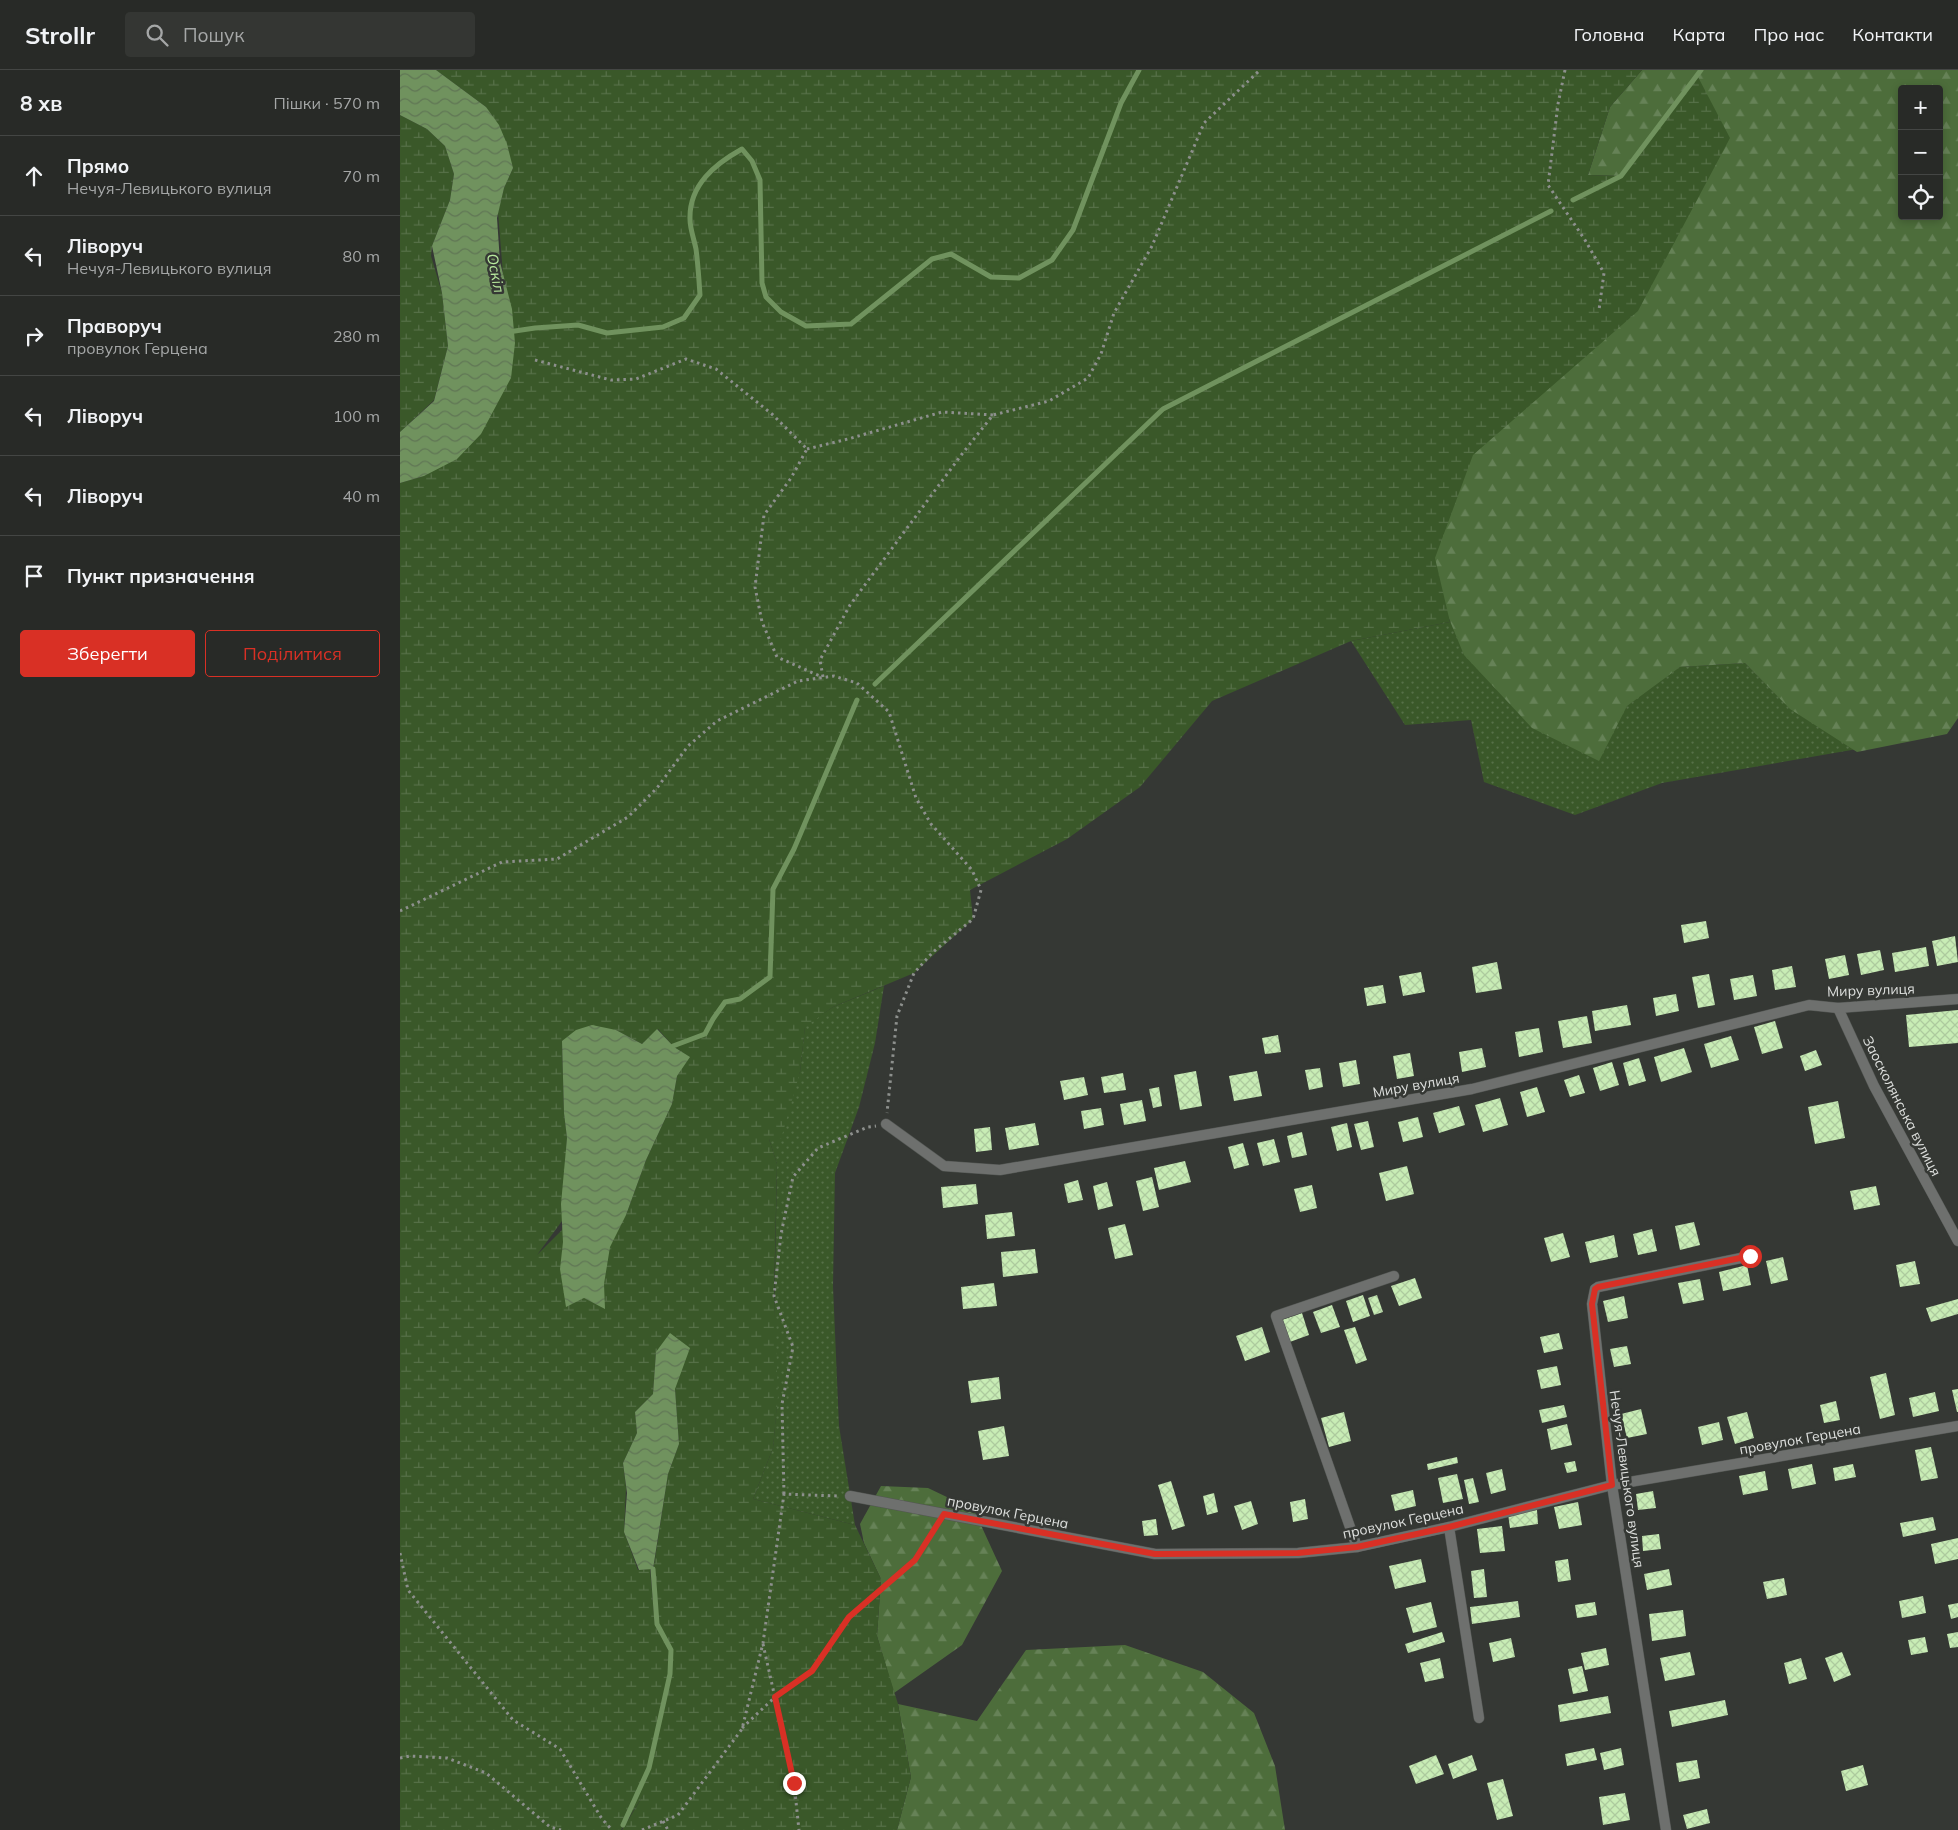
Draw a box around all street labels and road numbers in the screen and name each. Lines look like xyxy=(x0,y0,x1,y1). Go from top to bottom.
street label: Миру вулиця xyxy=(1827,979,1915,1001)
street label: Заосколянська вулиця xyxy=(1859,1033,1945,1179)
street label: Миру вулиця xyxy=(1371,1069,1461,1101)
street label: Нечуя-Левицького вулиця xyxy=(1606,1389,1648,1569)
street label: провулок Герцена xyxy=(1738,1419,1862,1459)
street label: провулок Герцена xyxy=(946,1491,1070,1533)
street label: провулок Герцена xyxy=(1341,1499,1465,1543)

